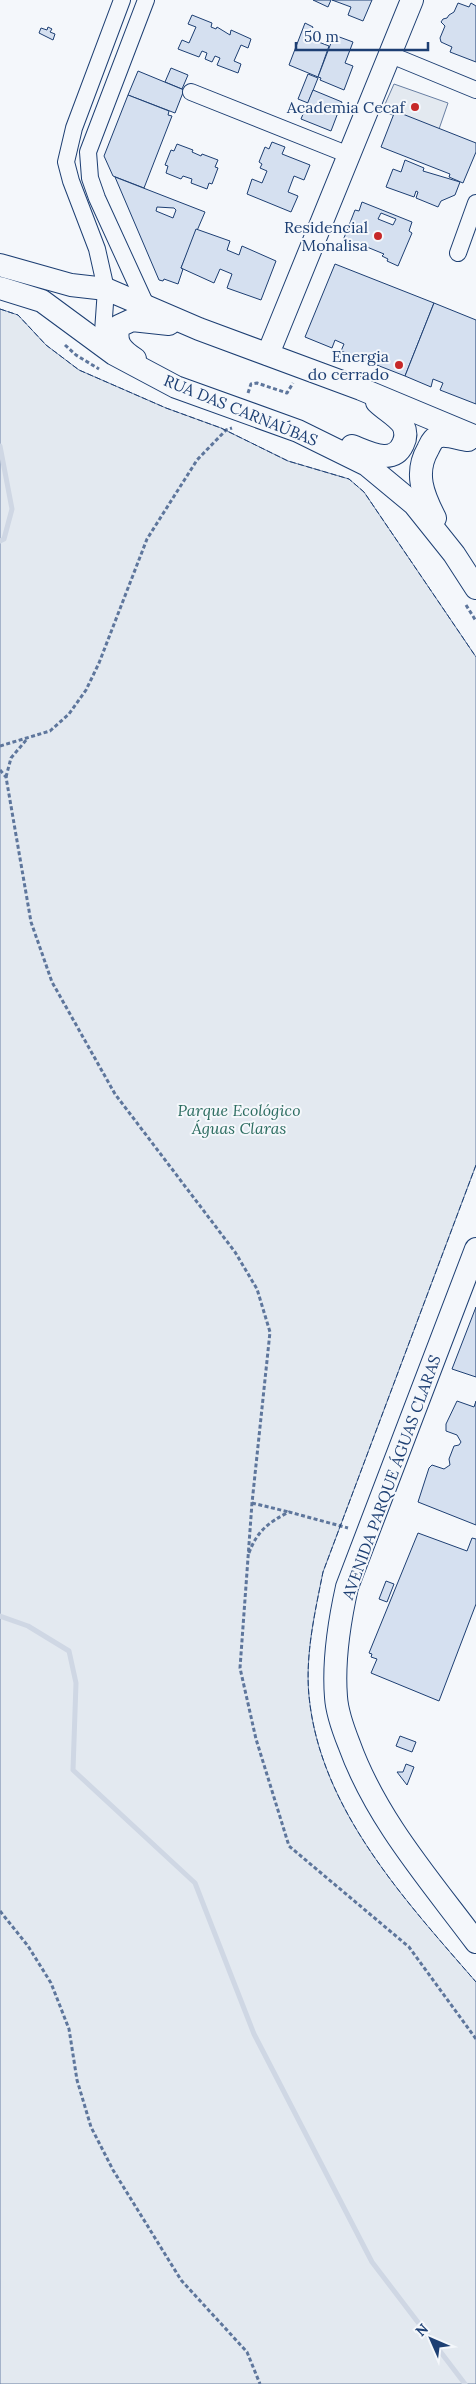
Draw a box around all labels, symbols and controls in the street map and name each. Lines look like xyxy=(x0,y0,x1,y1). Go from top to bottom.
scale bar xyxy=(296,20,428,52)
text: 50 m xyxy=(304,27,339,46)
place label: Academia Cecaf xyxy=(286,97,407,117)
marker: Academia Cecaf xyxy=(409,101,421,113)
place label: Residencial Monalisa xyxy=(284,217,368,255)
marker: Residencial Monalisa xyxy=(372,230,384,242)
place label: Energia do cerrado xyxy=(308,346,389,384)
marker: Energia do cerrado xyxy=(393,359,405,371)
street label: RUA DAS CARNAÚBAS xyxy=(161,370,321,450)
park label: Parque Ecológico Águas Claras xyxy=(178,1100,300,1138)
street label: AVENIDA PARQUE ÁGUAS CLARAS xyxy=(337,1352,445,1603)
north arrow xyxy=(406,2314,456,2364)
text: N xyxy=(412,2319,432,2340)

